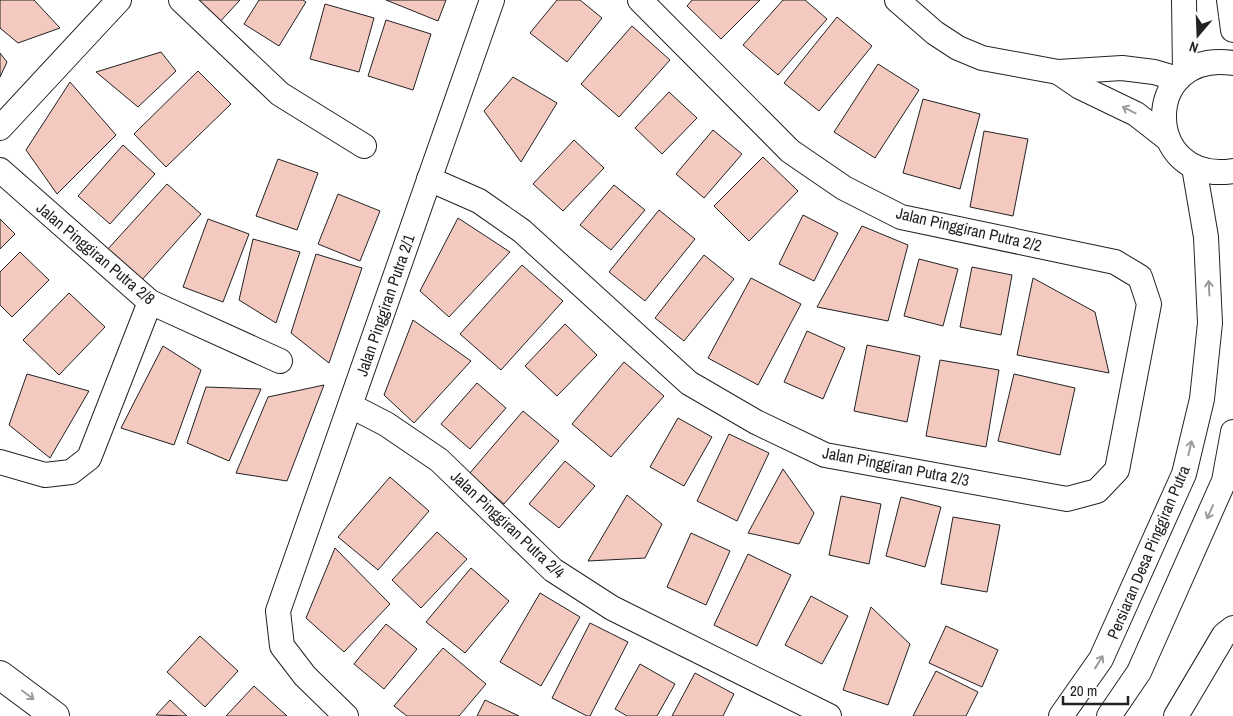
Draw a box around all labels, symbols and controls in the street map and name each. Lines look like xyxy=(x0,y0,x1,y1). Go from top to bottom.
north arrow xyxy=(1173,10,1223,60)
text: N xyxy=(1187,37,1201,57)
one-way arrow xyxy=(1122,105,1137,115)
street label: Jalan Pinggiran Putra 2/8 xyxy=(32,197,160,309)
street label: Jalan Pinggiran Putra 2/2 xyxy=(894,202,1044,256)
street label: Jalan Pinggiran Putra 2/1 xyxy=(350,230,420,379)
one-way arrow xyxy=(1204,280,1213,296)
street label: Jalan Pinggiran Putra 2/3 xyxy=(821,441,971,491)
one-way arrow xyxy=(1186,441,1195,457)
street label: Persiaran Desa Pinggiran Putra xyxy=(1101,461,1195,642)
street label: Jalan Pinggiran Putra 2/4 xyxy=(446,465,570,583)
one-way arrow xyxy=(1205,504,1215,519)
one-way arrow xyxy=(1094,655,1104,669)
scale bar xyxy=(1063,674,1128,706)
text: 20 m xyxy=(1070,680,1097,701)
one-way arrow xyxy=(21,690,35,700)

